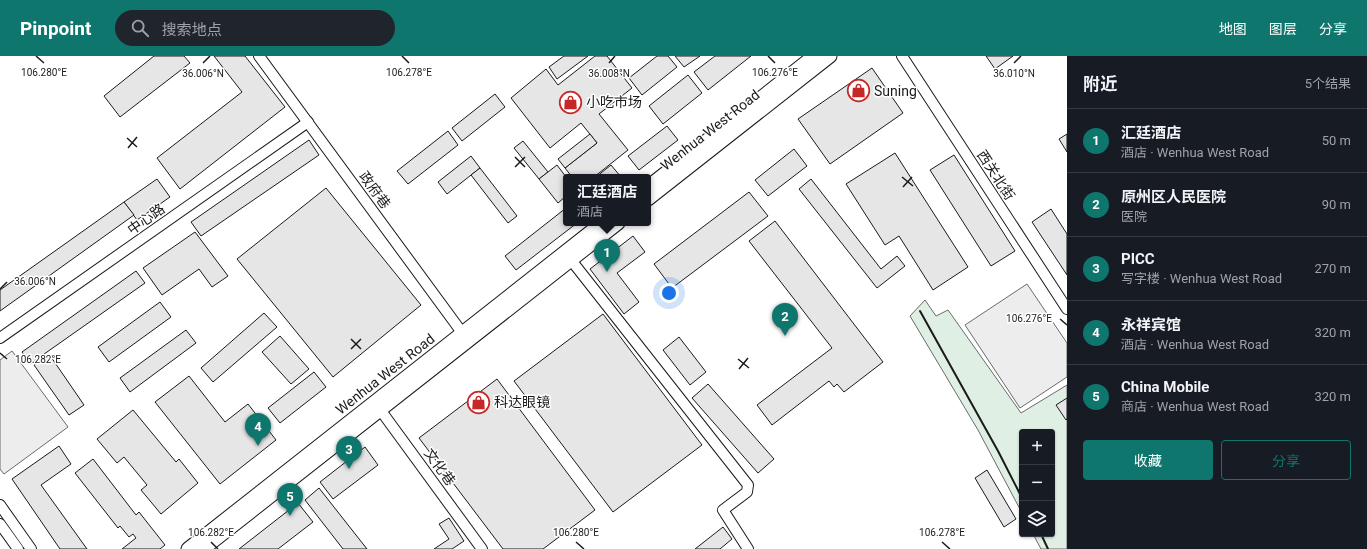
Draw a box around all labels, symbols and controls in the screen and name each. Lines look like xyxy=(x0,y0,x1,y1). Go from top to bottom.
search box xyxy=(115,10,395,46)
text: Pinpoint xyxy=(20,17,91,40)
icon: search xyxy=(129,17,151,39)
text: 搜索地点 xyxy=(161,21,221,39)
text: 地图 xyxy=(1219,21,1247,37)
text: 图层 xyxy=(1269,21,1297,37)
text: 分享 xyxy=(1319,21,1347,37)
text: 106.280°E xyxy=(21,67,67,78)
text: 106.278°E xyxy=(386,67,432,78)
text: 106.276°E xyxy=(752,67,798,78)
text: 36.006°N xyxy=(182,68,224,79)
text: 36.008°N xyxy=(588,68,630,79)
text: 36.010°N xyxy=(993,68,1035,79)
text: 附近 xyxy=(1083,74,1117,94)
text: 5个结果 xyxy=(1305,76,1351,91)
shop icon: Suning xyxy=(846,78,872,104)
place label: Suning xyxy=(874,83,917,99)
street label: Wenhua West Road xyxy=(657,86,763,174)
shop icon: 小吃市场 xyxy=(557,89,583,115)
place label: 小吃市场 xyxy=(586,94,642,110)
text: 汇廷酒店 xyxy=(1121,124,1181,142)
text: 1 xyxy=(1092,133,1100,148)
text: 50 m xyxy=(1322,133,1351,148)
text: 酒店 · Wenhua West Road xyxy=(1121,145,1269,160)
street label: 西关北街 xyxy=(974,147,1018,203)
street label: 政府巷 xyxy=(356,168,394,212)
popup xyxy=(563,174,651,226)
text: 汇廷酒店 xyxy=(577,183,637,201)
text: 原州区人民医院 xyxy=(1121,188,1226,206)
text: 2 xyxy=(1092,197,1100,212)
text: 90 m xyxy=(1322,197,1351,212)
street label: 中心路 xyxy=(124,200,168,238)
text: 酒店 xyxy=(577,204,603,219)
text: 医院 xyxy=(1121,209,1147,224)
pin: 1 xyxy=(594,239,620,272)
text: PICC xyxy=(1121,250,1155,268)
text: 3 xyxy=(1092,261,1100,276)
text: 270 m xyxy=(1314,261,1351,276)
text: 写字楼 · Wenhua West Road xyxy=(1121,271,1282,286)
text: 36.006°N xyxy=(14,276,56,287)
your location xyxy=(659,283,679,303)
pin: 2 xyxy=(772,303,798,336)
text: 106.276°E xyxy=(1006,313,1052,324)
text: 永祥宾馆 xyxy=(1121,316,1181,334)
text: 4 xyxy=(1092,325,1100,340)
text: 320 m xyxy=(1314,325,1351,340)
street label: Wenhua West Road xyxy=(332,330,438,418)
text: 酒店 · Wenhua West Road xyxy=(1121,337,1269,352)
text: 106.282°E xyxy=(15,354,61,365)
text: China Mobile xyxy=(1121,378,1209,396)
shop icon: 科达眼镜 xyxy=(465,389,491,415)
text: 5 xyxy=(1092,389,1100,404)
text: 320 m xyxy=(1314,389,1351,404)
place label: 科达眼镜 xyxy=(494,394,550,410)
text: 商店 · Wenhua West Road xyxy=(1121,399,1269,414)
pin: 4 xyxy=(245,413,271,446)
map controls xyxy=(1019,429,1055,537)
button: + xyxy=(1019,429,1055,465)
pin: 3 xyxy=(336,436,362,469)
button: 收藏 xyxy=(1083,440,1213,480)
button: 分享 xyxy=(1221,440,1351,480)
street label: 文化巷 xyxy=(421,445,459,489)
button: − xyxy=(1019,465,1055,501)
pin: 5 xyxy=(277,483,303,516)
button: layers xyxy=(1019,501,1055,537)
text: 106.282°E xyxy=(188,527,234,538)
text: 106.280°E xyxy=(553,527,599,538)
text: 106.278°E xyxy=(919,527,965,538)

